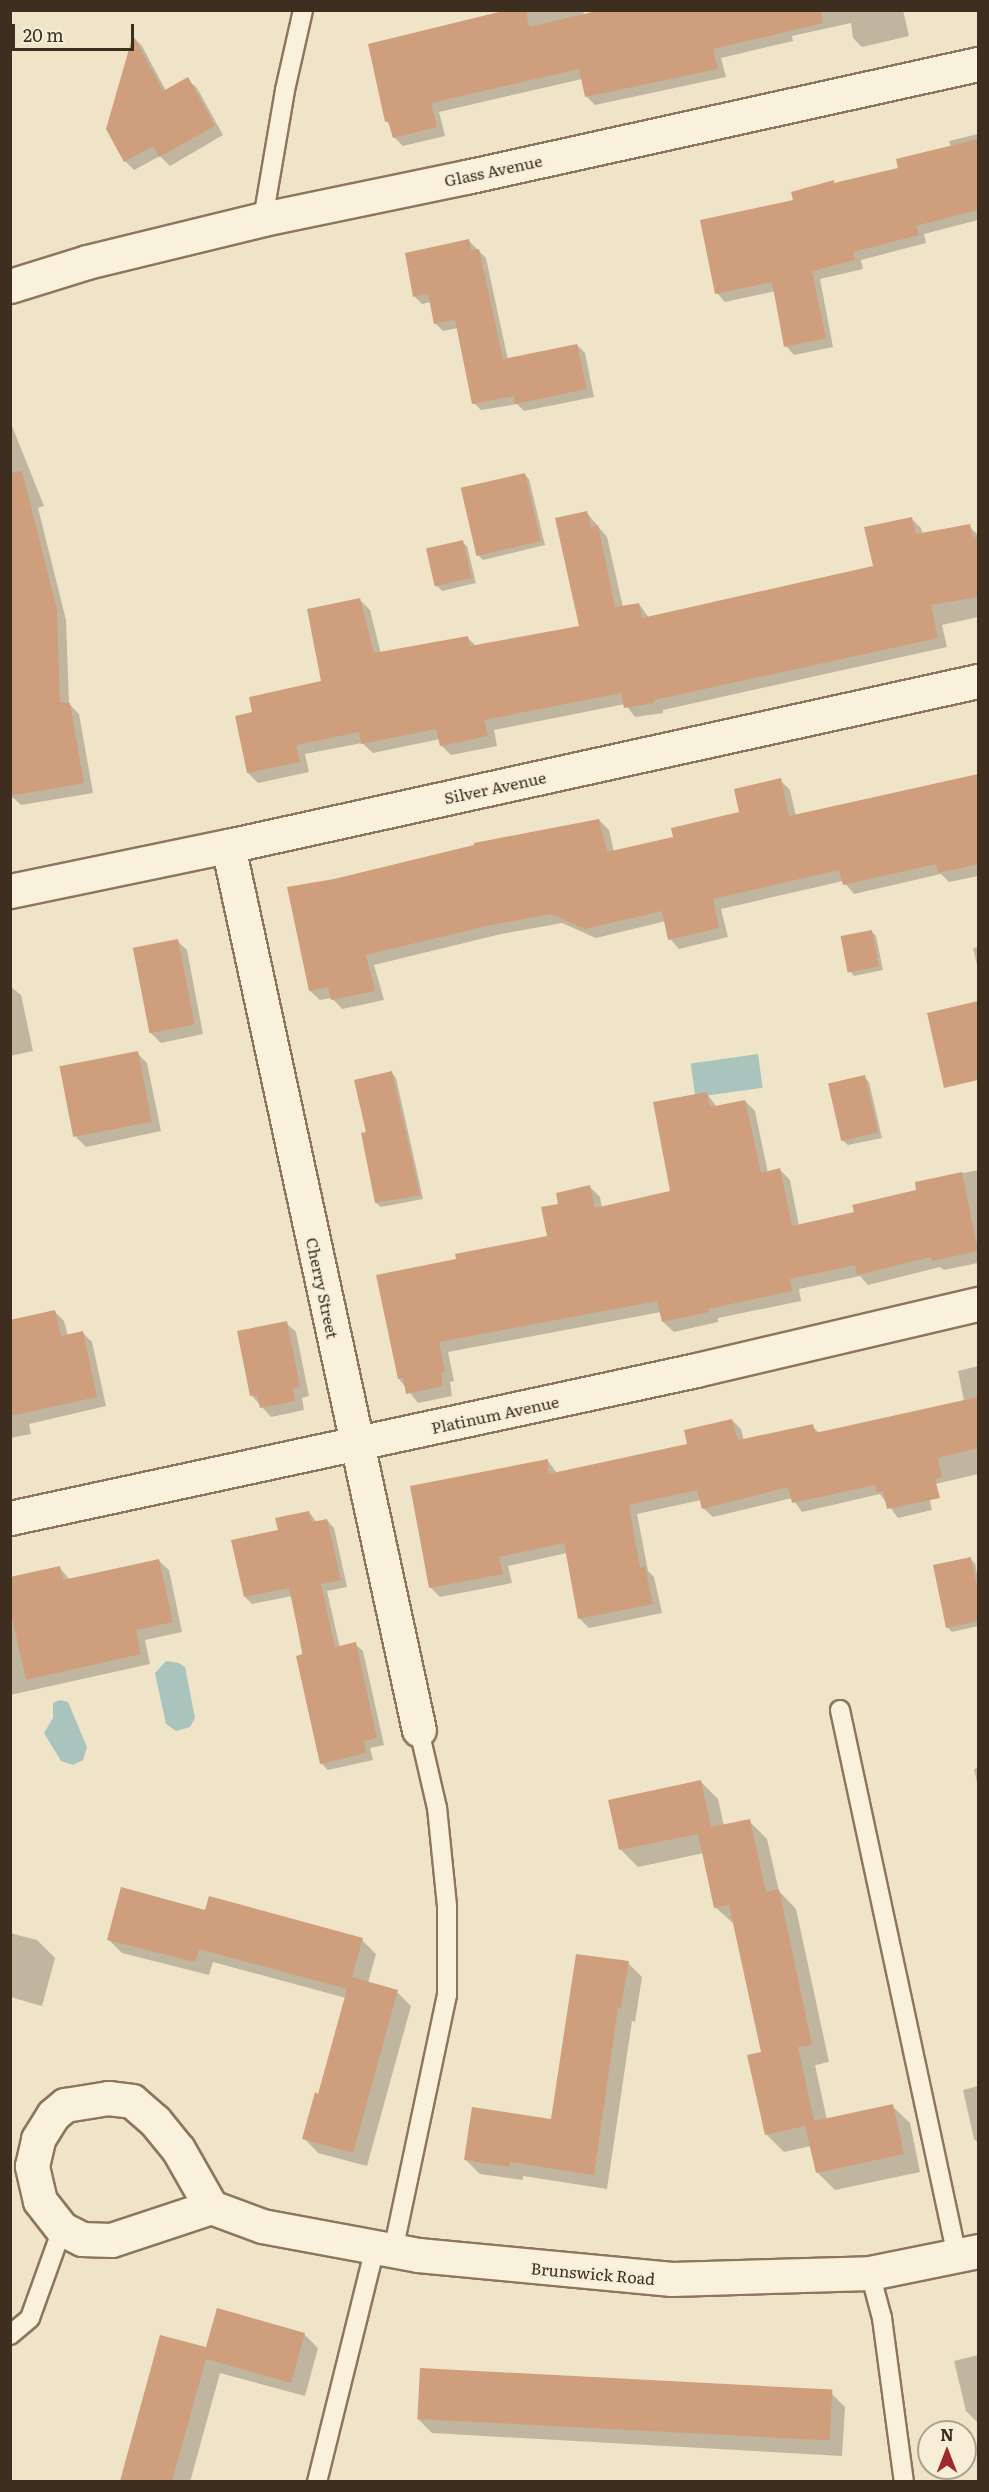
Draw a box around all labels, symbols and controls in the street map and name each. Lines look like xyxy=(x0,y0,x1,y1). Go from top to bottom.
scale bar xyxy=(15,12,136,50)
text: 20 m xyxy=(23,21,64,48)
street label: Glass Avenue xyxy=(442,150,544,190)
street label: Silver Avenue xyxy=(442,767,548,807)
street label: Cherry Street xyxy=(303,1236,343,1340)
street label: Platinum Avenue xyxy=(429,1391,561,1437)
street label: Brunswick Road xyxy=(530,2258,656,2288)
north arrow xyxy=(917,2420,977,2480)
text: N xyxy=(940,2422,954,2446)

